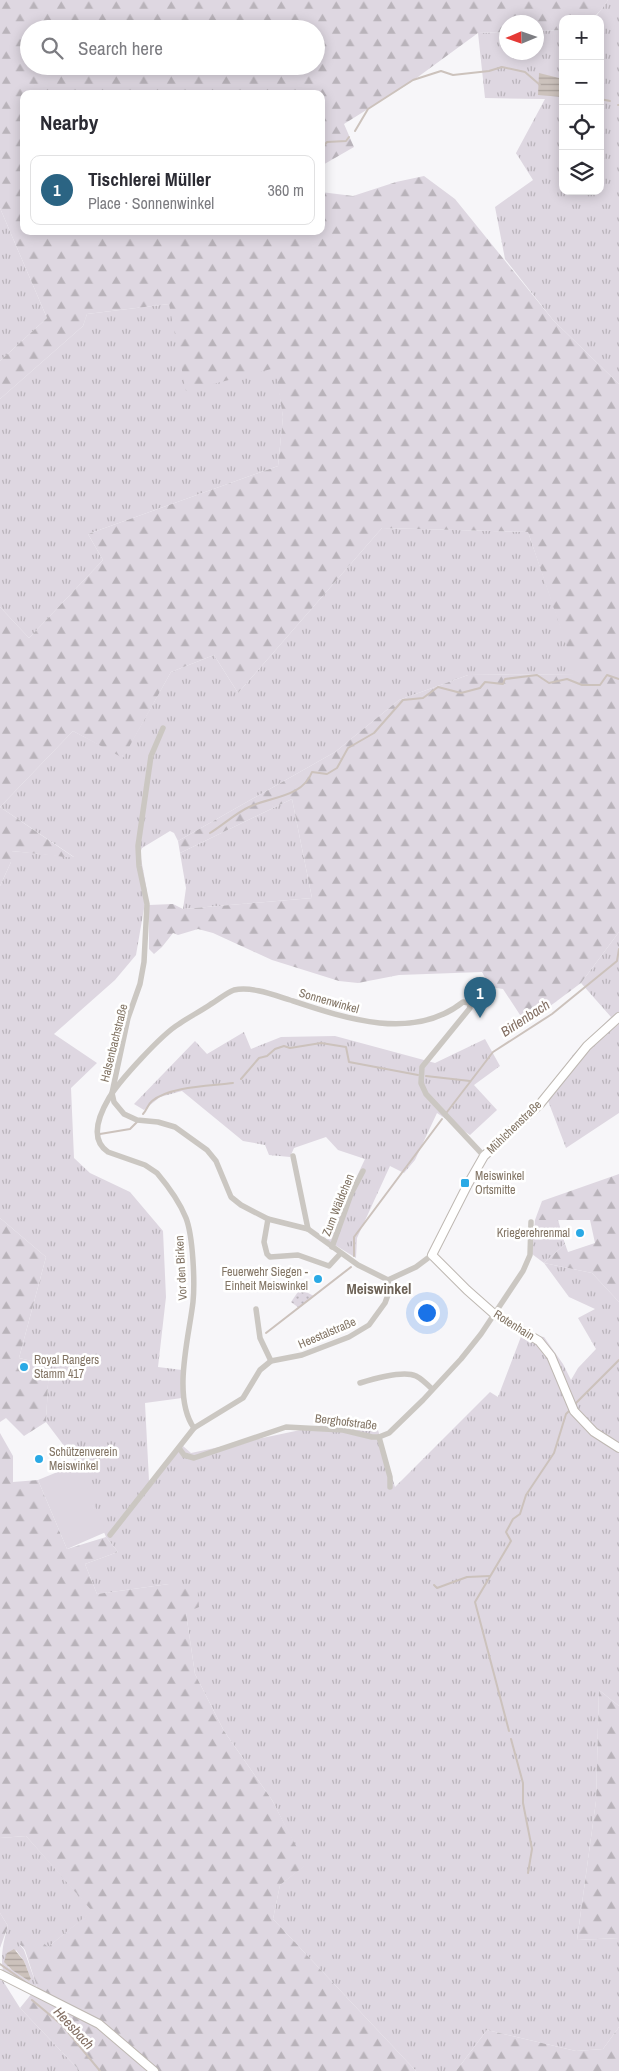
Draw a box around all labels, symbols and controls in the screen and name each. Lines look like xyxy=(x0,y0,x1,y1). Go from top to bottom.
north arrow xyxy=(499,15,544,60)
map controls xyxy=(559,15,604,195)
button: + xyxy=(559,15,604,60)
search box xyxy=(20,20,325,75)
icon: search xyxy=(38,34,66,62)
text: Search here xyxy=(78,35,163,61)
button: − xyxy=(559,60,604,105)
button: locate xyxy=(559,105,604,150)
text: Nearby xyxy=(40,108,98,137)
button: layers xyxy=(559,150,604,195)
text: Tischlerei Müller xyxy=(88,166,211,192)
text: 1 xyxy=(53,179,61,201)
text: 360 m xyxy=(268,179,304,201)
text: Place · Sonnenwinkel xyxy=(88,192,214,214)
pin: 1 xyxy=(464,977,496,1018)
street label: Sonnenwinkel xyxy=(297,985,361,1017)
water label: Birlenbach xyxy=(497,996,553,1040)
street label: Halsenbachstraße xyxy=(97,1002,131,1084)
street label: Mühlchenstraße xyxy=(483,1097,545,1157)
place label: Meiswinkel Ortsmitte xyxy=(475,1168,524,1198)
street label: Zum Wäldchen xyxy=(318,1171,358,1239)
marker: Meiswinkel Ortsmitte xyxy=(459,1177,471,1189)
place label: Kriegerehrenmal xyxy=(497,1225,570,1241)
marker: Kriegerehrenmal xyxy=(574,1227,586,1239)
street label: Vor den Birken xyxy=(171,1235,191,1301)
place label: Feuerwehr Siegen - Einheit Meiswinkel xyxy=(222,1264,309,1294)
marker: Feuerwehr Siegen - Einheit Meiswinkel xyxy=(312,1273,324,1285)
district label: Meiswinkel xyxy=(347,1278,411,1299)
your location xyxy=(414,1300,440,1326)
street label: Rotenhain xyxy=(491,1306,537,1344)
street label: Heestalstraße xyxy=(296,1314,358,1352)
place label: Royal Rangers Stamm 417 xyxy=(34,1352,99,1382)
marker: Royal Rangers Stamm 417 xyxy=(18,1361,30,1373)
street label: Berghofstraße xyxy=(314,1410,378,1434)
place label: Schützenverein Meiswinkel xyxy=(49,1444,117,1474)
marker: Schützenverein Meiswinkel xyxy=(33,1453,45,1465)
water label: Heesbach xyxy=(50,2003,98,2053)

